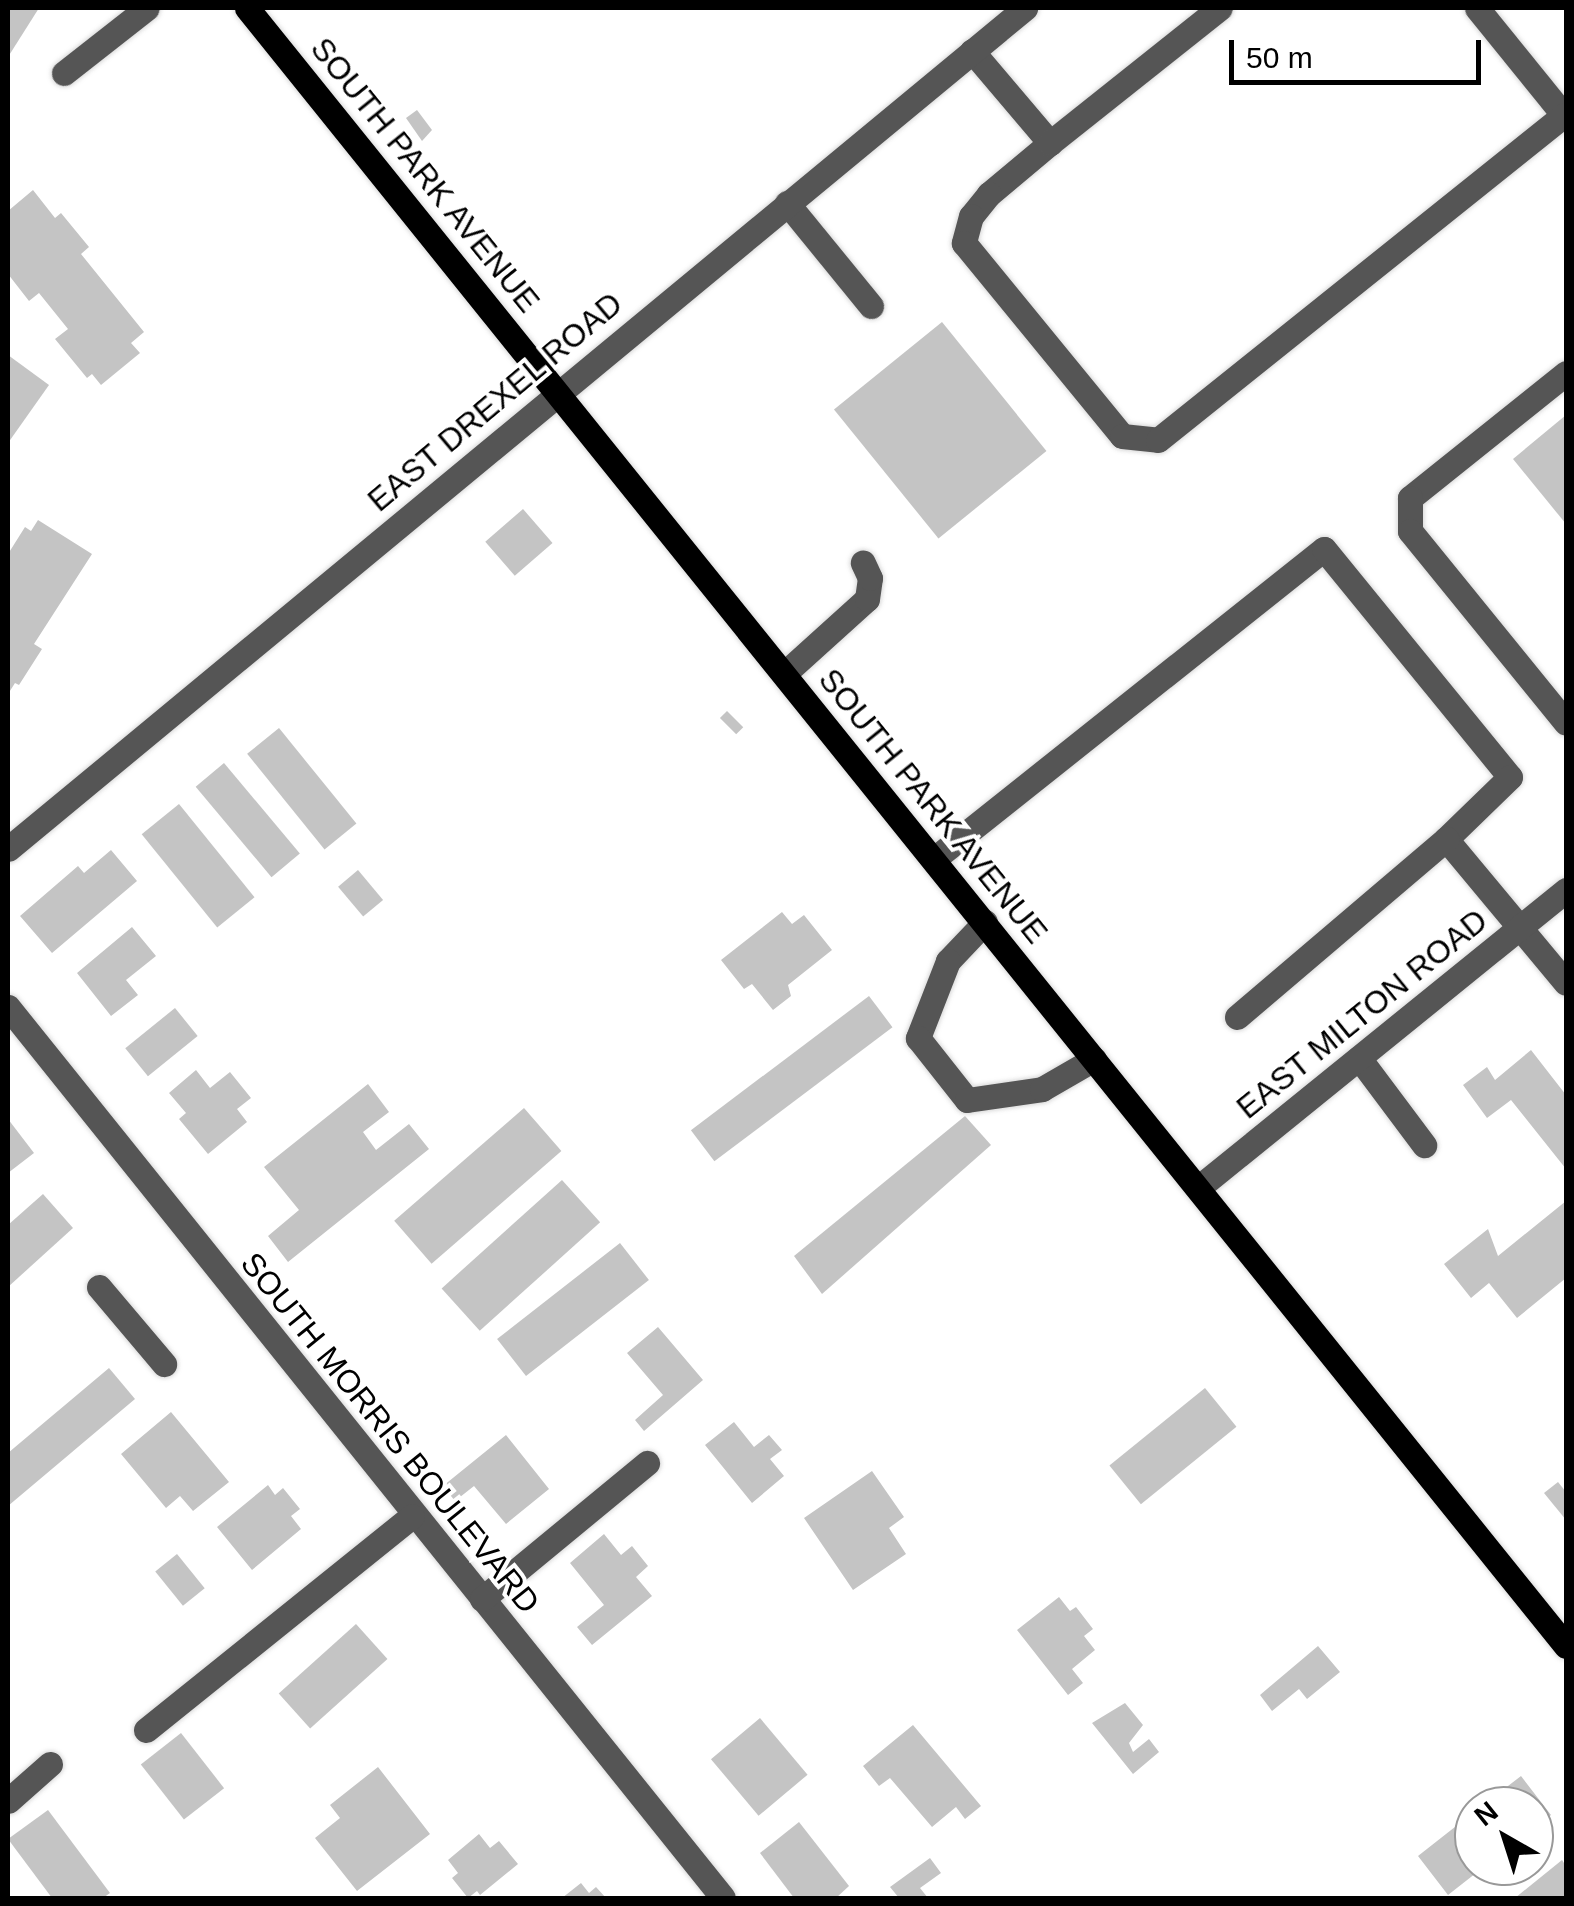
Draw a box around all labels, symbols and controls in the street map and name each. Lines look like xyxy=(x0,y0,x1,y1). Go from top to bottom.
scale bar xyxy=(1234,20,1486,82)
street label: SOUTH PARK AVENUE xyxy=(302,29,548,321)
text: 50 m xyxy=(1246,41,1313,74)
street label: EAST DREXEL ROAD xyxy=(359,284,631,520)
street label: SOUTH PARK AVENUE xyxy=(810,660,1056,952)
street label: EAST MILTON ROAD xyxy=(1229,901,1495,1127)
street label: SOUTH MORRIS BOULEVARD xyxy=(233,1245,547,1621)
north arrow xyxy=(1454,1786,1554,1886)
text: N xyxy=(1468,1795,1504,1832)

